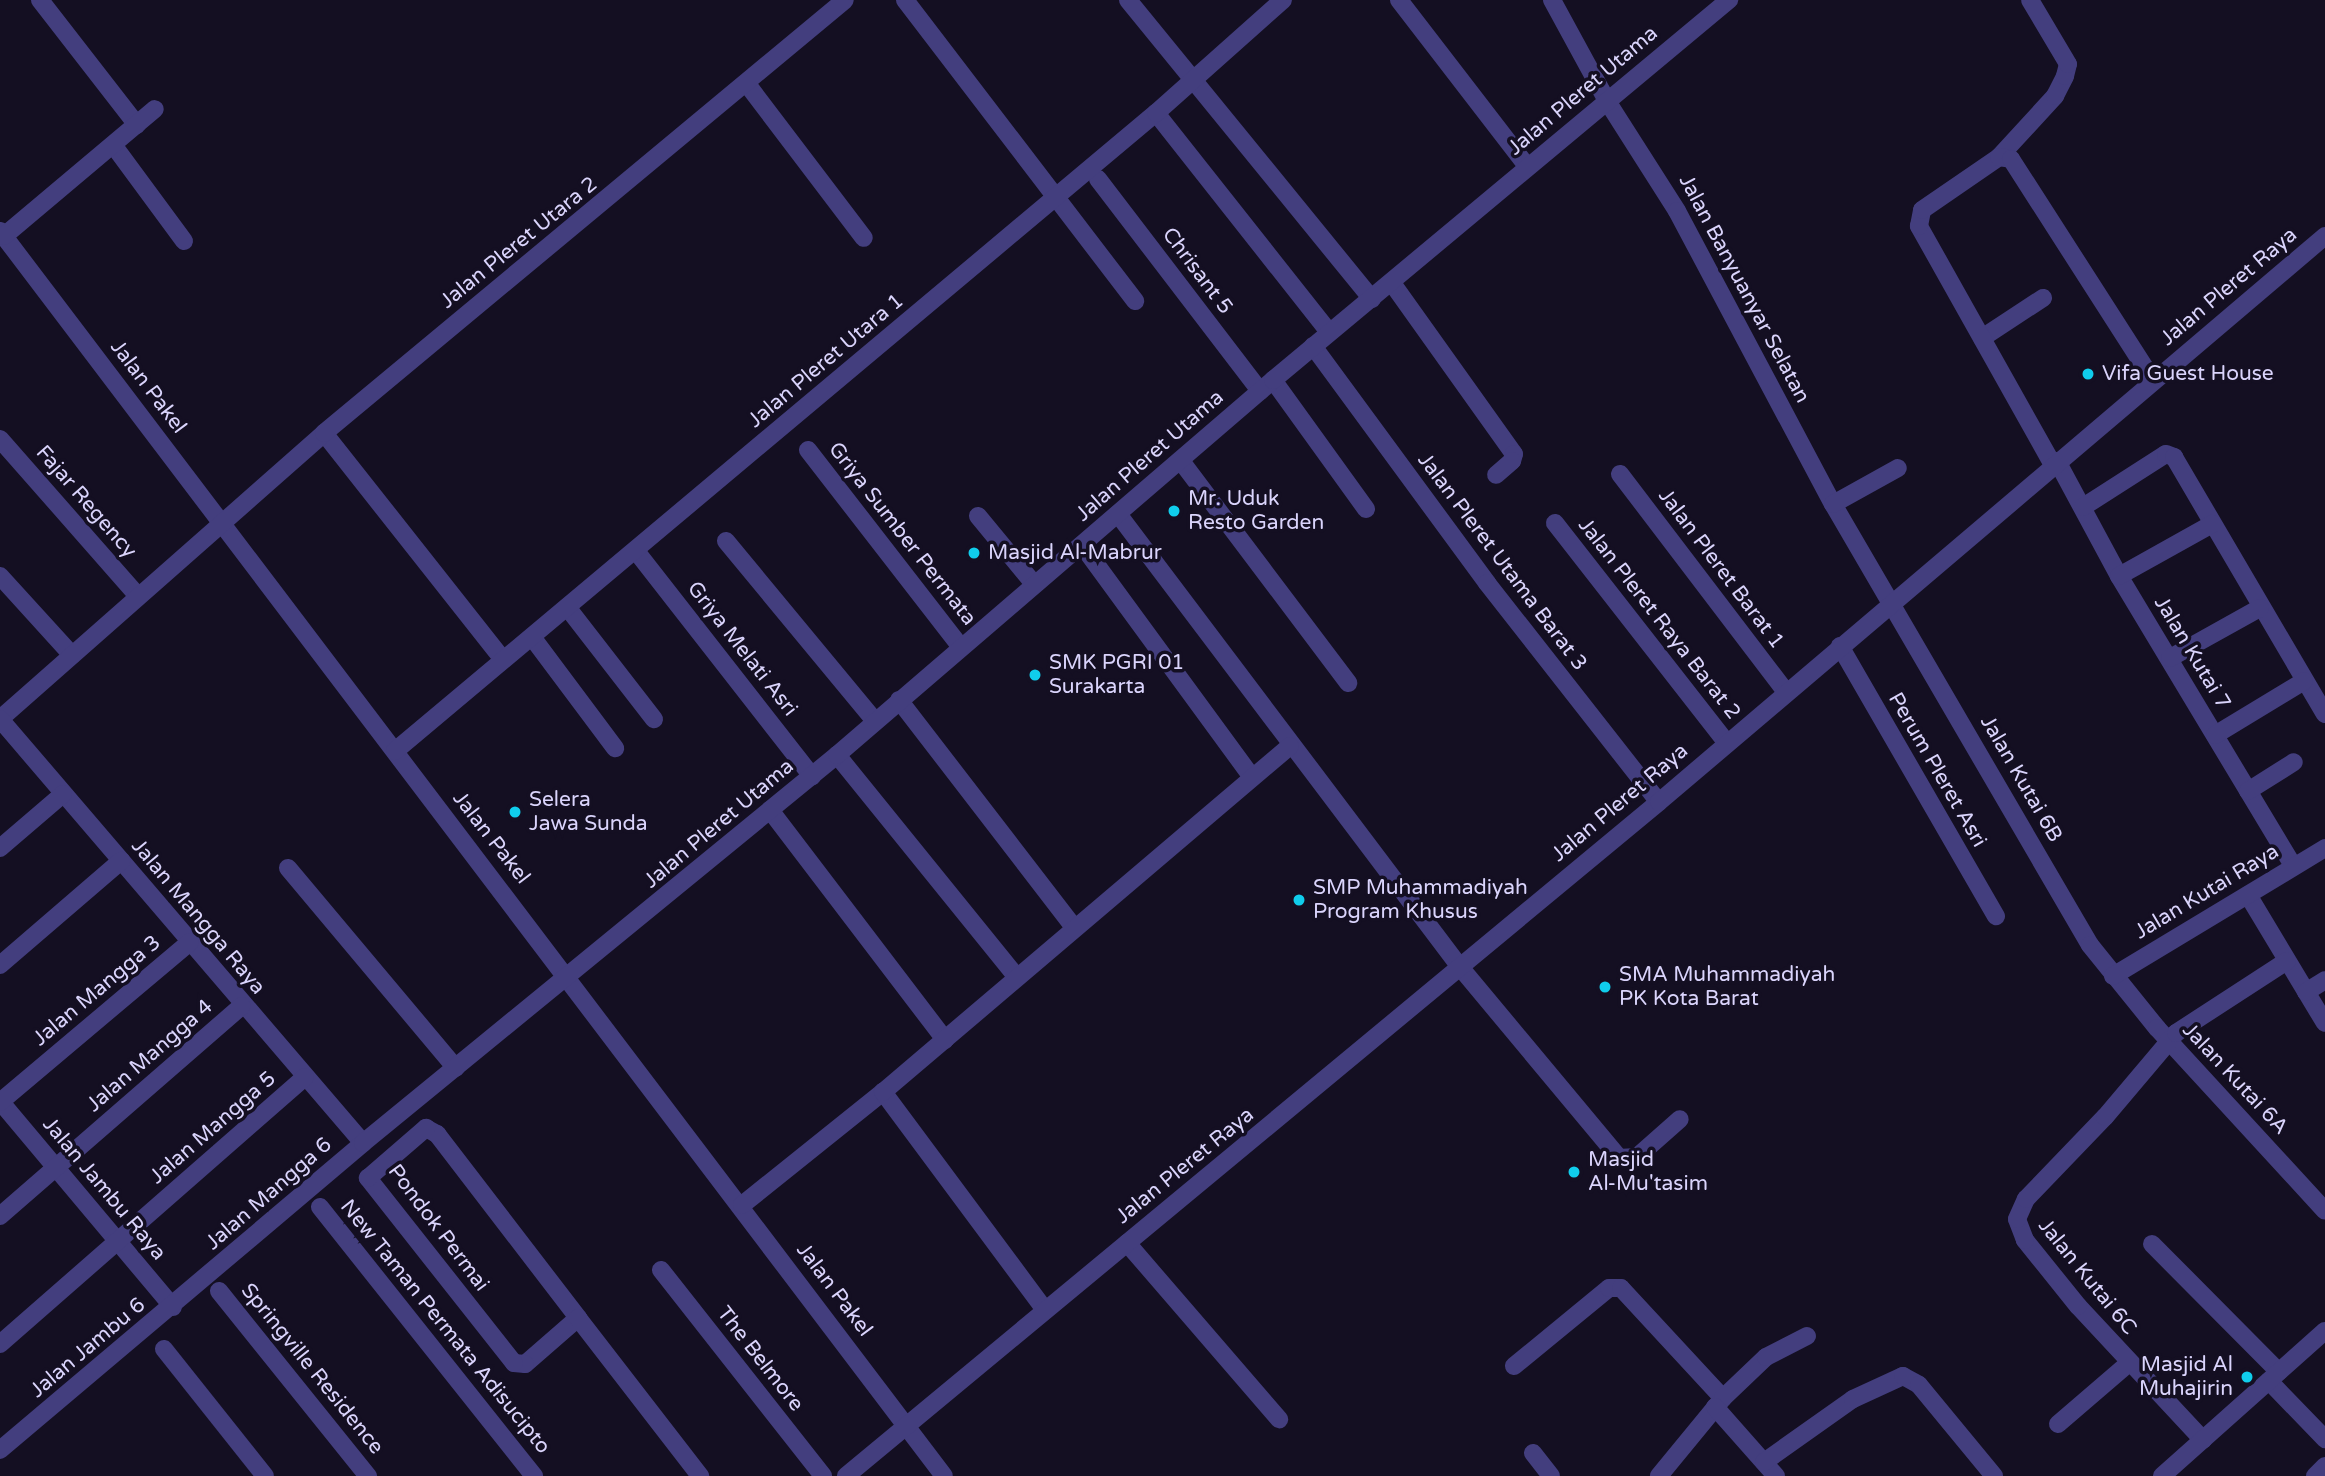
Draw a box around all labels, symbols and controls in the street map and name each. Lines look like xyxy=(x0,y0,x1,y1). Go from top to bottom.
street label: Jalan Pleret Utama xyxy=(1503,21,1663,161)
street label: Jalan Banyuanyar Selatan xyxy=(1673,171,1815,407)
street label: Jalan Pleret Utara 2 xyxy=(435,172,603,314)
street label: Chrisant 5 xyxy=(1156,223,1238,319)
street label: Jalan Pleret Raya xyxy=(2156,223,2302,351)
street label: Jalan Pleret Utara 1 xyxy=(743,289,909,433)
street label: Jalan Pakel xyxy=(105,335,191,439)
place label: Vifa Guest House xyxy=(2102,361,2274,387)
marker: Vifa Guest House xyxy=(2080,366,2096,382)
street label: Jalan Pleret Utama xyxy=(1071,385,1229,527)
street label: Griya Sumber Permata xyxy=(823,437,981,631)
street label: Fajar Regency xyxy=(30,441,142,563)
street label: Jalan Pleret Utama Barat 3 xyxy=(1412,448,1592,676)
street label: Jalan Pleret Barat 1 xyxy=(1653,484,1789,654)
place label: Mr. Uduk Resto Garden xyxy=(1188,486,1324,536)
marker: Mr. Uduk Resto Garden xyxy=(1166,503,1182,519)
street label: Jalan Pleret Raya Barat 2 xyxy=(1573,513,1745,725)
place label: Masjid Al-Mabrur xyxy=(988,540,1162,566)
marker: Masjid Al-Mabrur xyxy=(966,545,982,561)
street label: Griya Melati Asri xyxy=(682,577,802,721)
street label: Jalan Kutai 7 xyxy=(2148,592,2236,714)
place label: SMK PGRI 01 Surakarta xyxy=(1049,650,1185,700)
marker: SMK PGRI 01 Surakarta xyxy=(1027,667,1043,683)
street label: Perum Pleret Asri xyxy=(1882,688,1992,852)
street label: Jalan Kutai 6B xyxy=(1975,711,2067,847)
street label: Jalan Pleret Raya xyxy=(1547,739,1693,867)
street label: Jalan Pleret Utama xyxy=(639,754,799,894)
street label: Jalan Pakel xyxy=(447,787,535,889)
place label: Selera Jawa Sunda xyxy=(529,787,648,837)
marker: Selera Jawa Sunda xyxy=(507,804,523,820)
street label: Jalan Mangga Raya xyxy=(126,834,270,1000)
street label: Jalan Kutai Raya xyxy=(2130,839,2284,945)
place label: SMP Muhammadiyah Program Khusus xyxy=(1313,875,1528,925)
marker: SMP Muhammadiyah Program Khusus xyxy=(1291,892,1307,908)
street label: Jalan Mangga 3 xyxy=(28,930,166,1052)
place label: SMA Muhammadiyah PK Kota Barat xyxy=(1619,962,1835,1012)
marker: SMA Muhammadiyah PK Kota Barat xyxy=(1597,979,1613,995)
street label: Jalan Mangga 4 xyxy=(82,994,218,1118)
street label: Jalan Kutai 6A xyxy=(2177,1018,2293,1140)
street label: Jalan Mangga 5 xyxy=(145,1066,281,1190)
street label: Jalan Pleret Raya xyxy=(1111,1103,1259,1229)
street label: Jalan Jambu Raya xyxy=(37,1112,171,1266)
street label: Jalan Mangga 6 xyxy=(201,1132,337,1256)
place label: Masjid Al-Mu'tasim xyxy=(1588,1147,1708,1197)
street label: Pondok Permai xyxy=(382,1160,494,1296)
marker: Masjid Al-Mu'tasim xyxy=(1566,1164,1582,1180)
street label: New Taman Permata Adisucipto xyxy=(335,1195,555,1459)
street label: Jalan Kutai 6C xyxy=(2033,1214,2141,1340)
street label: Jalan Pakel xyxy=(791,1238,877,1342)
street label: Springville Residence xyxy=(235,1278,389,1460)
street label: Jalan Jambu 6 xyxy=(25,1293,151,1403)
street label: The Belmore xyxy=(711,1302,809,1416)
place label: Masjid Al Muhajirin xyxy=(2139,1352,2233,1402)
marker: Masjid Al Muhajirin xyxy=(2239,1369,2255,1385)

